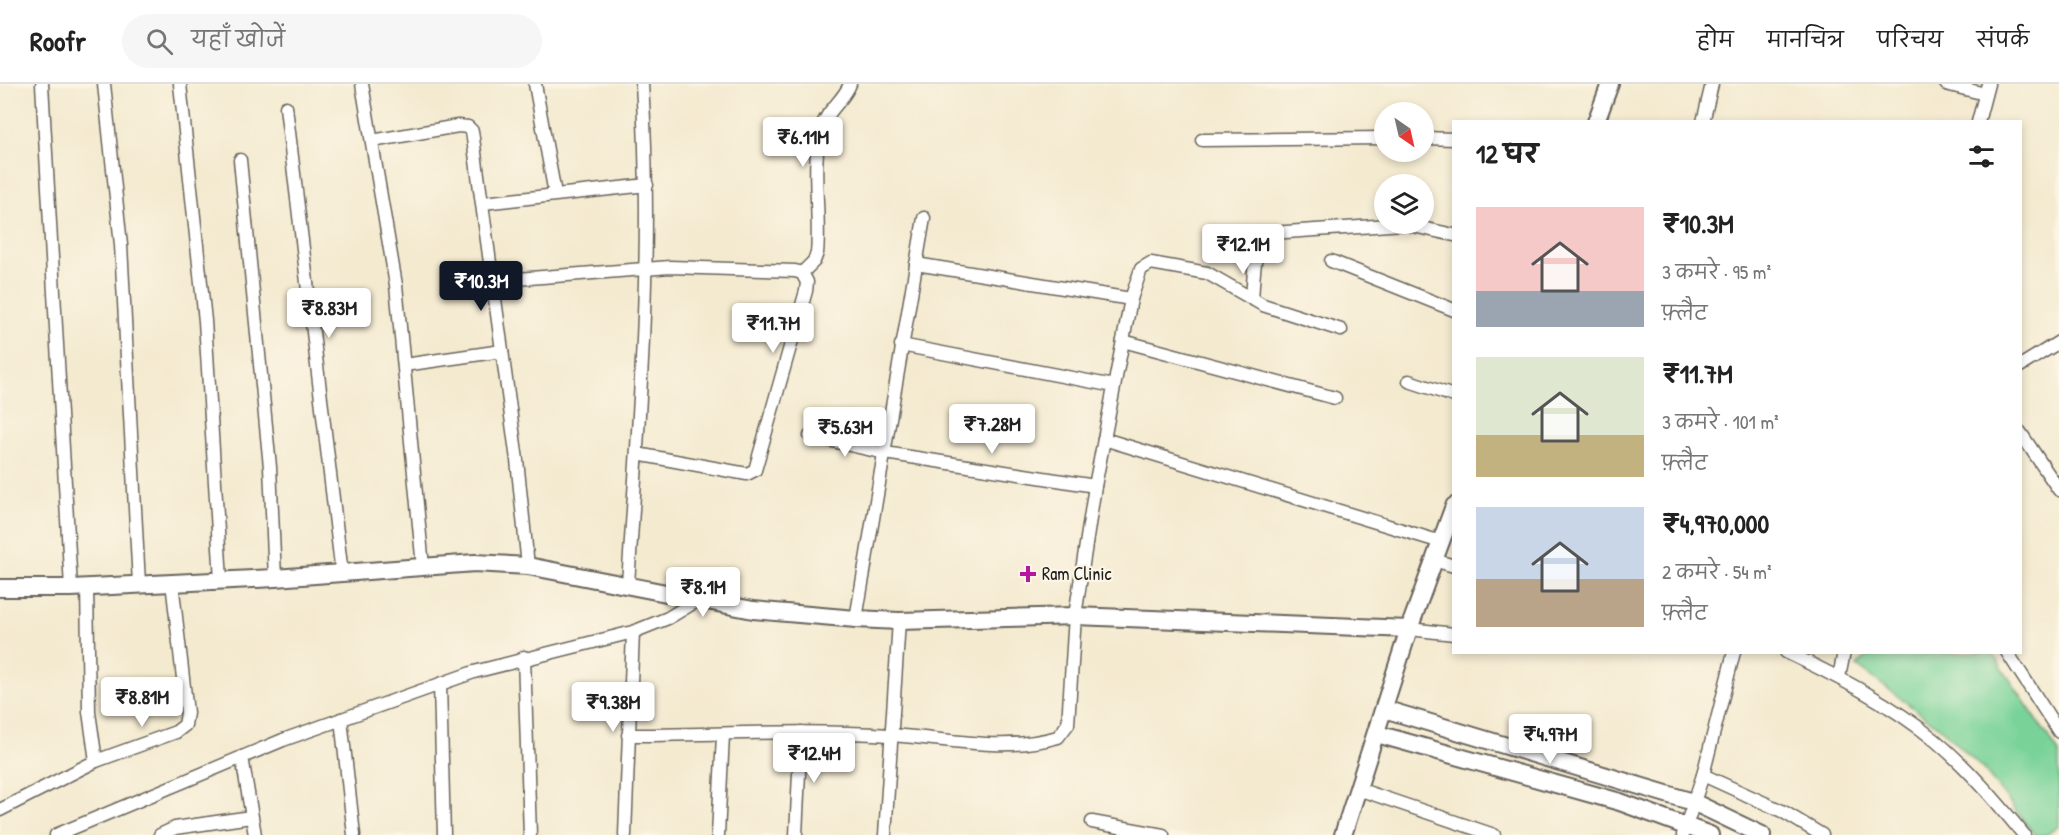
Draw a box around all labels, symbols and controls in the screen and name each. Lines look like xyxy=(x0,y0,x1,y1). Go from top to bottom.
search box xyxy=(122,14,542,68)
text: Roofr xyxy=(30,22,86,60)
text: यहाँ खोजें xyxy=(191,24,285,54)
icon: search xyxy=(143,25,176,58)
text: होम xyxy=(1697,25,1734,54)
text: मानचित्र xyxy=(1767,25,1844,54)
text: परिचय xyxy=(1877,25,1943,54)
text: संपर्क xyxy=(1976,25,2029,54)
north arrow xyxy=(1374,102,1434,162)
map controls xyxy=(1374,102,1434,234)
pin: ₹6.11M xyxy=(754,117,852,168)
text: ₹6.11M xyxy=(777,123,829,150)
text: 12 घर xyxy=(1476,136,1538,171)
icon: filters xyxy=(1965,140,1998,173)
button: layers xyxy=(1374,174,1434,234)
text: ₹10.3M xyxy=(1662,206,1734,241)
pin: ₹12.1M xyxy=(1194,224,1292,275)
text: ₹12.1M xyxy=(1216,230,1270,257)
icon: home xyxy=(1524,231,1596,303)
text: 3 कमरे · 95 m² xyxy=(1662,258,1771,285)
pin: ₹10.3M xyxy=(432,261,530,312)
text: ₹10.3M xyxy=(453,267,509,294)
pin: ₹8.83M xyxy=(280,288,378,339)
text: ₹8.83M xyxy=(301,294,357,321)
text: फ़्लैट xyxy=(1662,299,1708,326)
pin: ₹11.7M xyxy=(724,303,822,354)
text: ₹11.7M xyxy=(746,309,800,336)
text: ₹11.7M xyxy=(1662,356,1733,391)
icon: home xyxy=(1524,381,1596,453)
pin: ₹7.28M xyxy=(943,404,1041,455)
pin: ₹5.63M xyxy=(796,407,894,458)
text: 3 कमरे · 101 m² xyxy=(1662,408,1779,435)
text: ₹7.28M xyxy=(963,410,1021,437)
text: ₹5.63M xyxy=(817,413,873,440)
text: फ़्लैट xyxy=(1662,449,1708,476)
text: ₹4,970,000 xyxy=(1662,506,1769,541)
icon: home xyxy=(1524,531,1596,603)
text: 2 कमरे · 54 m² xyxy=(1662,558,1772,585)
place label: Ram Clinic xyxy=(1042,561,1111,586)
marker: Ram Clinic xyxy=(1019,565,1037,583)
pin: ₹8.1M xyxy=(661,567,745,618)
text: ₹8.1M xyxy=(680,573,726,600)
text: फ़्लैट xyxy=(1662,599,1708,626)
pin: ₹8.81M xyxy=(93,677,191,728)
pin: ₹9.38M xyxy=(564,682,662,733)
text: ₹8.81M xyxy=(115,683,169,710)
text: ₹9.38M xyxy=(586,688,640,715)
pin: ₹4.97M xyxy=(1501,714,1599,765)
text: ₹4.97M xyxy=(1523,720,1577,747)
pin: ₹12.4M xyxy=(765,733,863,784)
text: ₹12.4M xyxy=(787,739,841,766)

